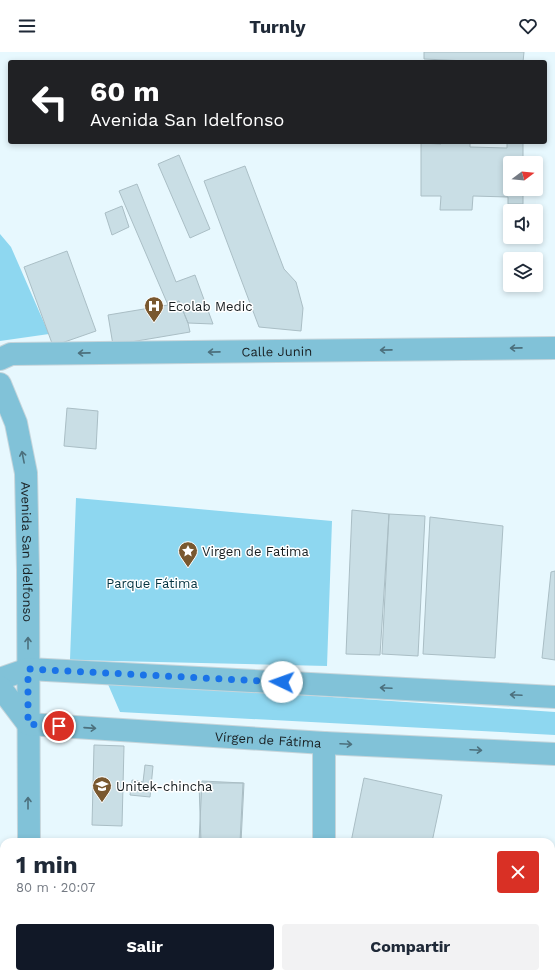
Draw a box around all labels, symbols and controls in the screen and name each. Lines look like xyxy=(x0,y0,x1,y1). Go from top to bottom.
icon: menu xyxy=(16,15,38,37)
icon: heart xyxy=(517,15,539,37)
text: Turnly xyxy=(249,16,306,37)
text: 60 m xyxy=(90,75,160,108)
icon: left xyxy=(24,76,76,128)
text: Avenida San Idelfonso xyxy=(90,109,284,130)
north arrow xyxy=(503,156,543,196)
map controls xyxy=(503,156,543,292)
button: sound xyxy=(503,204,543,244)
button: layers xyxy=(503,252,543,292)
hospital icon: Ecolab Medic xyxy=(143,295,165,323)
place label: Ecolab Medic xyxy=(168,299,252,314)
street label: Calle Junin xyxy=(241,343,312,359)
one-way arrow xyxy=(510,344,523,352)
one-way arrow xyxy=(380,346,393,354)
one-way arrow xyxy=(208,348,221,356)
one-way arrow xyxy=(78,349,91,357)
one-way arrow xyxy=(19,451,27,464)
street label: Avenida San Idelfonso xyxy=(19,481,36,622)
place icon: Virgen de Fatima xyxy=(177,540,199,568)
place label: Virgen de Fatima xyxy=(202,544,310,559)
park label: Parque Fátima xyxy=(106,576,198,591)
one-way arrow xyxy=(24,637,32,650)
position arrow xyxy=(261,661,303,703)
one-way arrow xyxy=(380,684,393,691)
one-way arrow xyxy=(510,691,523,698)
pin xyxy=(42,709,76,743)
icon: arrive xyxy=(48,715,70,737)
one-way arrow xyxy=(83,725,96,732)
street label: Vírgen de Fátima xyxy=(214,729,323,750)
one-way arrow xyxy=(339,740,352,748)
one-way arrow xyxy=(469,746,482,754)
school or university icon: Unitek-chincha xyxy=(91,775,113,803)
place label: Unitek-chincha xyxy=(116,779,213,794)
one-way arrow xyxy=(24,797,32,810)
text: 1 min xyxy=(16,851,78,879)
button: close xyxy=(497,851,539,893)
text: 80 m · 20:07 xyxy=(16,880,95,895)
button: Salir xyxy=(16,924,274,970)
button: Compartir xyxy=(282,924,539,970)

